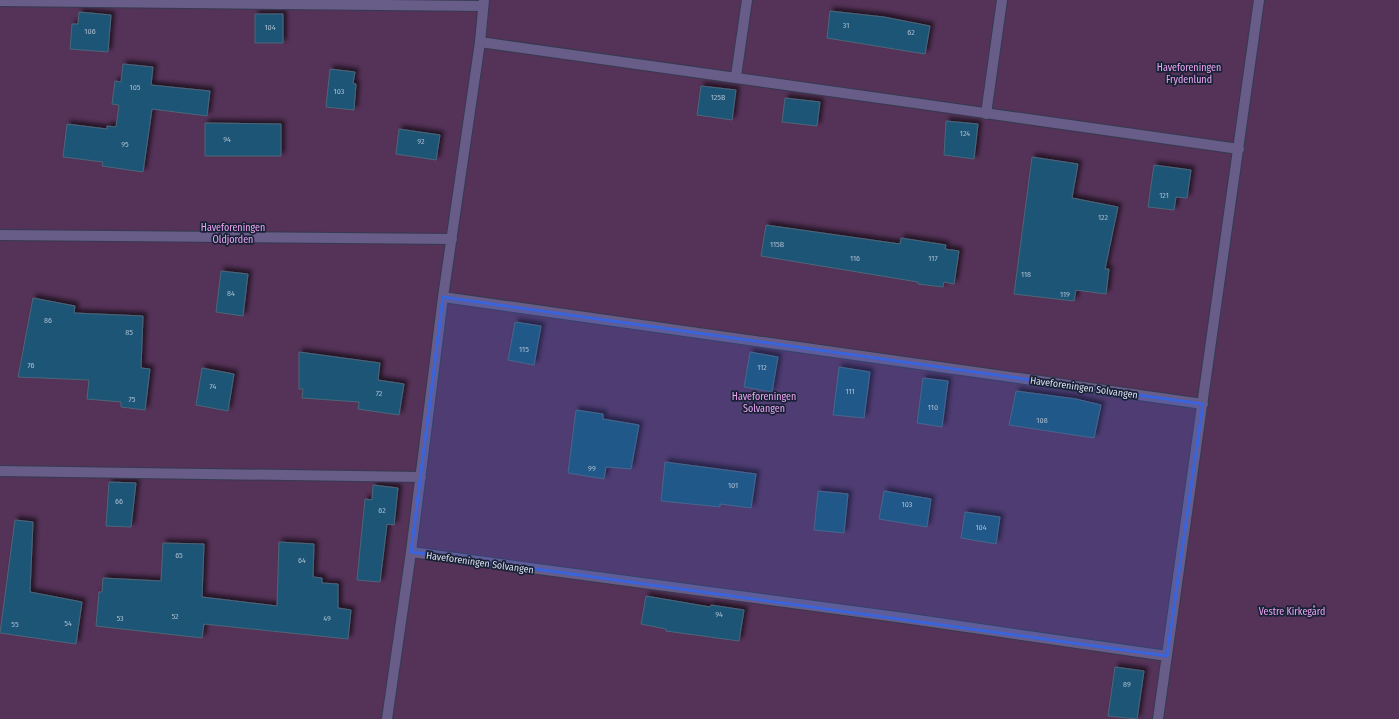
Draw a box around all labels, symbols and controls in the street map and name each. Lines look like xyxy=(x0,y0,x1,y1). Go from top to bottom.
house number: 31 xyxy=(843,21,849,30)
house number: 104 xyxy=(264,23,276,32)
house number: 106 xyxy=(84,27,96,36)
house number: 62 xyxy=(907,28,915,37)
park label: Haveforeningen Frydenlund xyxy=(1157,62,1221,86)
house number: 105 xyxy=(130,83,141,92)
house number: 103 xyxy=(334,87,345,96)
house number: 125B xyxy=(711,93,726,102)
house number: 124 xyxy=(960,129,970,138)
house number: 94 xyxy=(223,135,231,144)
house number: 92 xyxy=(417,137,425,146)
house number: 95 xyxy=(121,140,129,149)
house number: 121 xyxy=(1159,191,1169,200)
house number: 122 xyxy=(1098,213,1109,222)
park label: Haveforeningen Oldjorden xyxy=(201,222,265,246)
house number: 115B xyxy=(770,240,785,249)
house number: 116 xyxy=(850,254,860,263)
house number: 117 xyxy=(928,254,938,263)
house number: 118 xyxy=(1021,270,1031,279)
house number: 84 xyxy=(227,289,235,298)
house number: 119 xyxy=(1060,290,1070,299)
house number: 86 xyxy=(44,316,52,325)
house number: 85 xyxy=(125,328,133,337)
house number: 115 xyxy=(519,345,529,354)
house number: 76 xyxy=(27,361,35,370)
house number: 112 xyxy=(757,363,767,372)
street label: Haveforeningen Solvangen xyxy=(1029,374,1139,401)
house number: 74 xyxy=(210,382,217,391)
house number: 111 xyxy=(845,387,855,396)
house number: 72 xyxy=(376,389,383,398)
park label: Haveforeningen Solvangen xyxy=(732,391,796,415)
house number: 75 xyxy=(129,395,136,404)
house number: 110 xyxy=(928,403,938,412)
house number: 108 xyxy=(1036,416,1048,425)
house number: 99 xyxy=(588,464,596,473)
house number: 101 xyxy=(728,481,738,490)
house number: 66 xyxy=(115,497,123,506)
house number: 103 xyxy=(902,500,913,509)
house number: 62 xyxy=(378,506,386,515)
house number: 104 xyxy=(975,523,987,532)
street label: Haveforeningen Solvangen xyxy=(425,549,535,576)
house number: 65 xyxy=(175,551,183,560)
house number: 64 xyxy=(298,556,306,565)
park label: Vestre Kirkegård xyxy=(1259,605,1325,618)
house number: 94 xyxy=(715,610,723,619)
house number: 52 xyxy=(171,612,179,621)
house number: 53 xyxy=(116,614,124,623)
house number: 49 xyxy=(323,614,331,623)
house number: 54 xyxy=(64,619,72,628)
house number: 55 xyxy=(11,620,19,629)
house number: 89 xyxy=(1123,680,1131,689)

